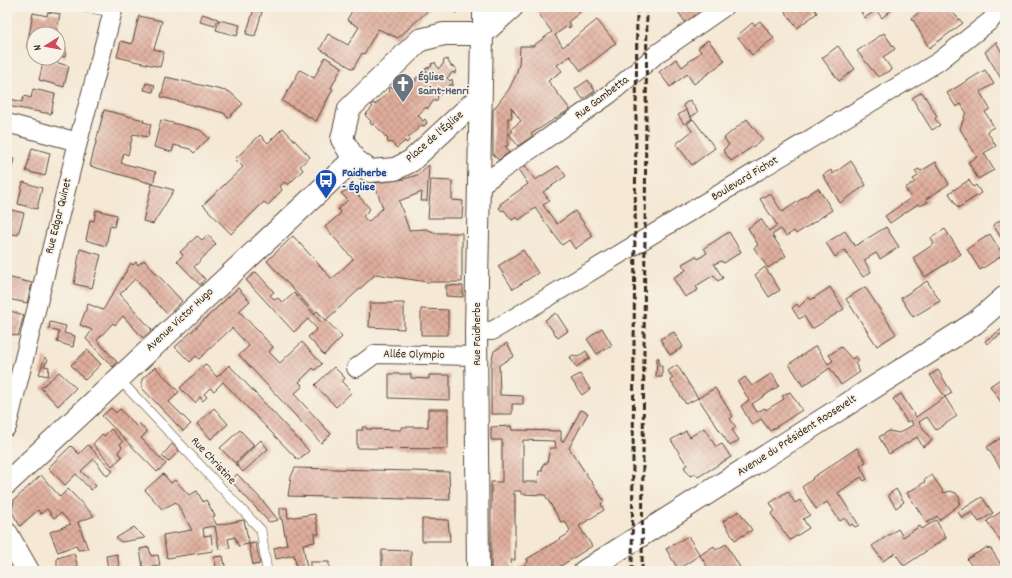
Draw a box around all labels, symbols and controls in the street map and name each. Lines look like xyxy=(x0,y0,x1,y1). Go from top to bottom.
north arrow xyxy=(26,26,66,66)
text: N xyxy=(30,43,47,52)
place label: Église Saint-Henri xyxy=(418,69,470,100)
church icon: Église Saint-Henri xyxy=(390,71,416,104)
street label: Rue Gambetta xyxy=(571,72,633,124)
street label: Place de l'Église xyxy=(402,107,468,167)
street label: Boulevard Fichot xyxy=(708,152,782,206)
place label: Faidherbe - Église xyxy=(342,165,387,196)
bus stop icon: Faidherbe - Église xyxy=(313,167,339,200)
street label: Rue Edgar Quinet xyxy=(41,176,77,256)
street label: Avenue Victor Hugo xyxy=(142,284,218,356)
street label: Rue Faidherbe xyxy=(469,302,486,366)
street label: Allée Olympio xyxy=(383,346,445,364)
street label: Avenue du Président Roosevelt xyxy=(734,391,861,481)
street label: Rue Christine xyxy=(186,433,240,489)

